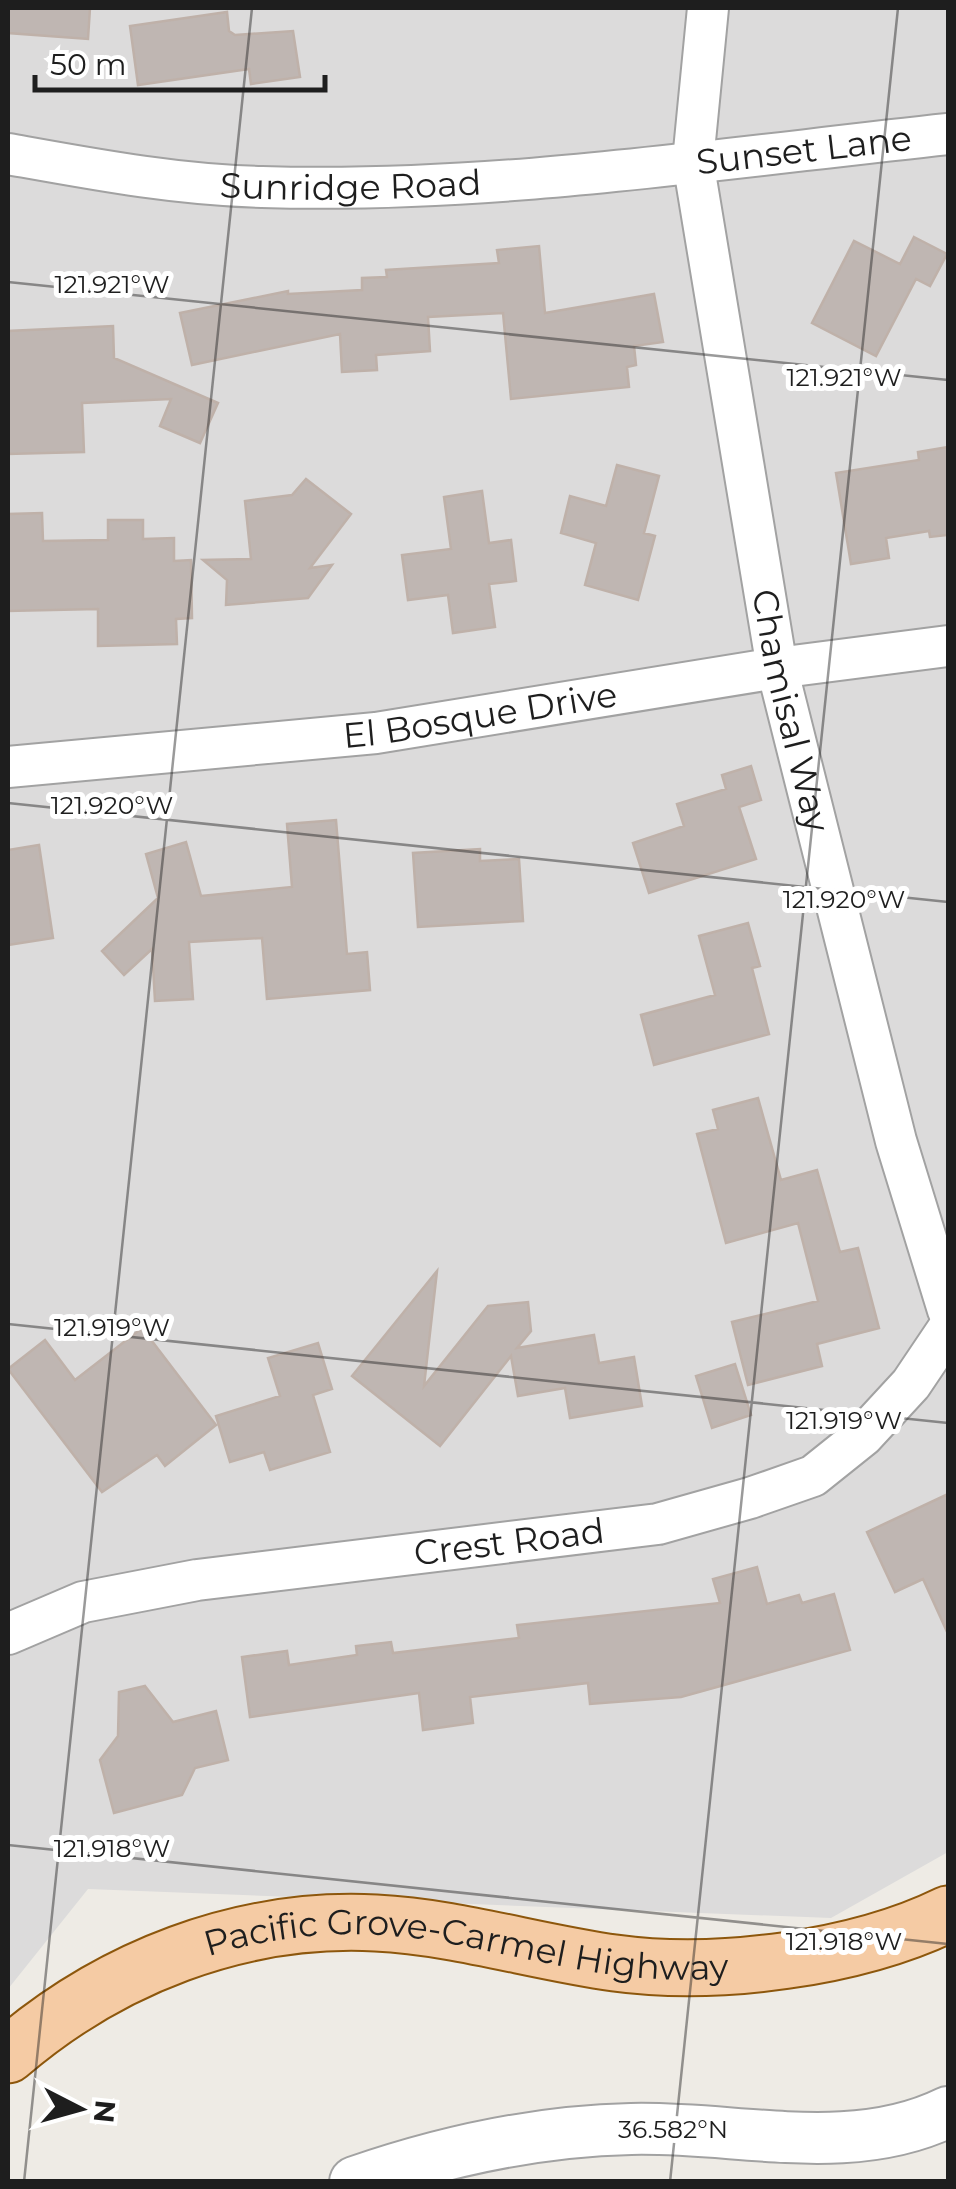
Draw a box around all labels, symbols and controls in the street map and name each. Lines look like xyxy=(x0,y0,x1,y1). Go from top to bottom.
scale bar xyxy=(35,30,325,92)
text: 50 m xyxy=(50,46,127,83)
street label: Sunset Lane xyxy=(694,116,914,184)
street label: Sunridge Road xyxy=(219,160,482,209)
text: 121.921°W xyxy=(55,269,169,299)
text: 121.921°W xyxy=(787,362,901,392)
street label: Chamisal Way xyxy=(743,586,839,836)
street label: El Bosque Drive xyxy=(341,672,620,757)
text: 121.920°W xyxy=(51,790,173,820)
text: 121.920°W xyxy=(783,884,905,914)
text: 121.919°W xyxy=(54,1312,170,1342)
text: 121.919°W xyxy=(786,1405,902,1435)
street label: Crest Road xyxy=(411,1509,607,1574)
text: 121.918°W xyxy=(54,1833,170,1863)
street label: Pacific Grove-Carmel Highway xyxy=(199,1900,730,1989)
text: 121.918°W xyxy=(786,1926,902,1956)
north arrow xyxy=(30,2059,130,2159)
text: N xyxy=(87,2099,123,2125)
text: 36.582°N xyxy=(618,2114,728,2144)

